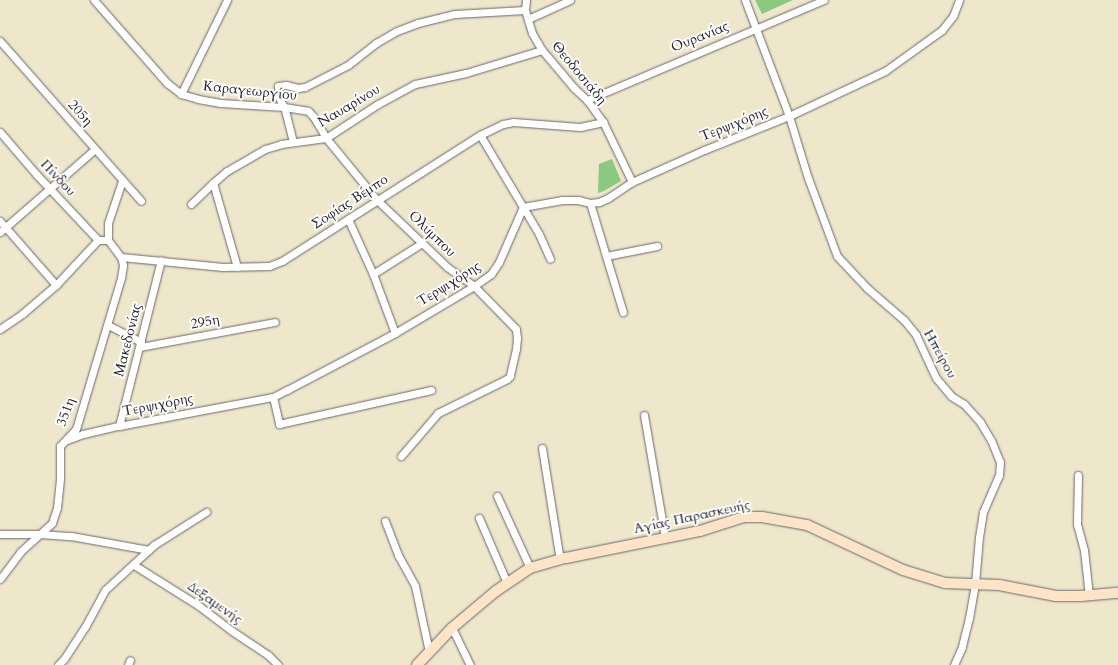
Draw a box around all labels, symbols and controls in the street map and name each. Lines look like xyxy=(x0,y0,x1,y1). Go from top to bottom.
street label: Ουρανίας xyxy=(669,18,731,56)
street label: Θεοδοσιάδη xyxy=(548,38,610,108)
street label: Καραγεωργίου xyxy=(202,78,298,104)
street label: Ναυαρίνου xyxy=(315,81,383,131)
street label: 205η xyxy=(64,97,96,129)
street label: Τερψιχόρης xyxy=(698,103,770,145)
street label: Πίνδου xyxy=(37,156,79,200)
street label: Σοφίας Βέμπο xyxy=(309,171,391,233)
street label: Ολύμπου xyxy=(405,207,459,261)
street label: Τερψιχόρης xyxy=(414,258,484,310)
street label: Μακεδονίας xyxy=(111,302,145,378)
street label: 295η xyxy=(189,311,221,333)
street label: Ηπείρου xyxy=(920,327,960,381)
street label: Τερψιχόρης xyxy=(121,390,195,420)
street label: 351η xyxy=(53,396,79,428)
street label: Αγίας Παρασκευής xyxy=(632,496,752,538)
street label: Δεξαμενής xyxy=(184,578,246,628)

